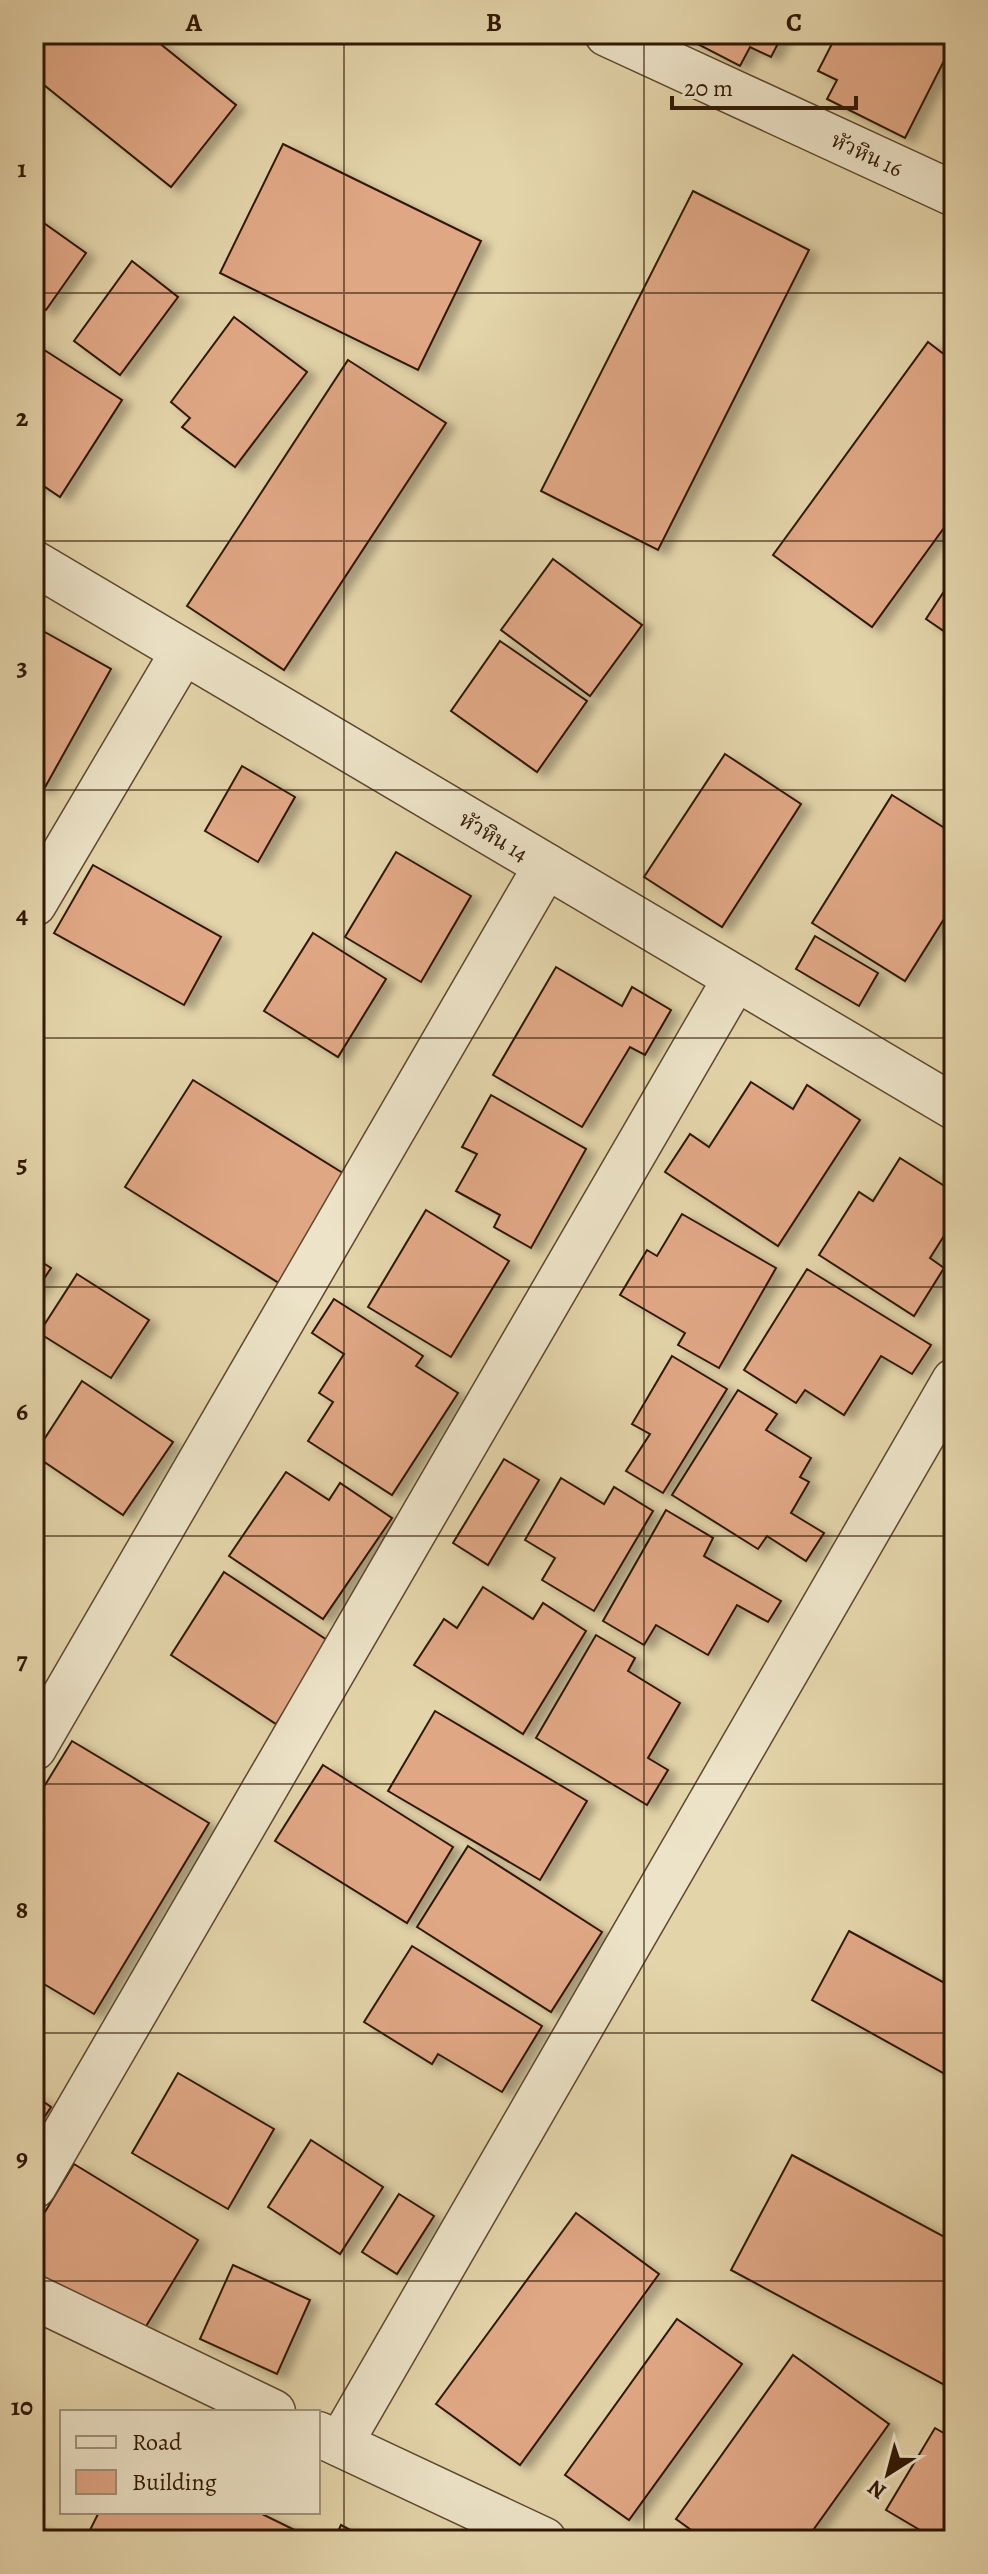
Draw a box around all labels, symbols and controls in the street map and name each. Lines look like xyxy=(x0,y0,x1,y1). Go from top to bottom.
text: A xyxy=(185,5,203,40)
text: B xyxy=(486,5,502,40)
text: C xyxy=(786,5,802,40)
scale bar xyxy=(672,60,856,110)
text: 20 m xyxy=(684,72,733,104)
street label: หัวหิน 16 xyxy=(826,125,907,184)
text: 1 xyxy=(17,151,27,186)
text: 2 xyxy=(16,400,29,435)
text: 3 xyxy=(16,649,28,684)
street label: หัวหิน 14 xyxy=(453,805,534,869)
text: 4 xyxy=(16,897,28,932)
text: 5 xyxy=(16,1146,28,1181)
text: 6 xyxy=(16,1394,28,1429)
text: 7 xyxy=(16,1643,28,1678)
text: 8 xyxy=(16,1892,28,1927)
text: 9 xyxy=(16,2140,28,2175)
text: 10 xyxy=(11,2389,33,2424)
legend xyxy=(60,2410,320,2514)
text: Road xyxy=(132,2426,182,2458)
north arrow xyxy=(848,2434,928,2514)
text: Building xyxy=(132,2466,217,2498)
text: N xyxy=(862,2473,892,2506)

